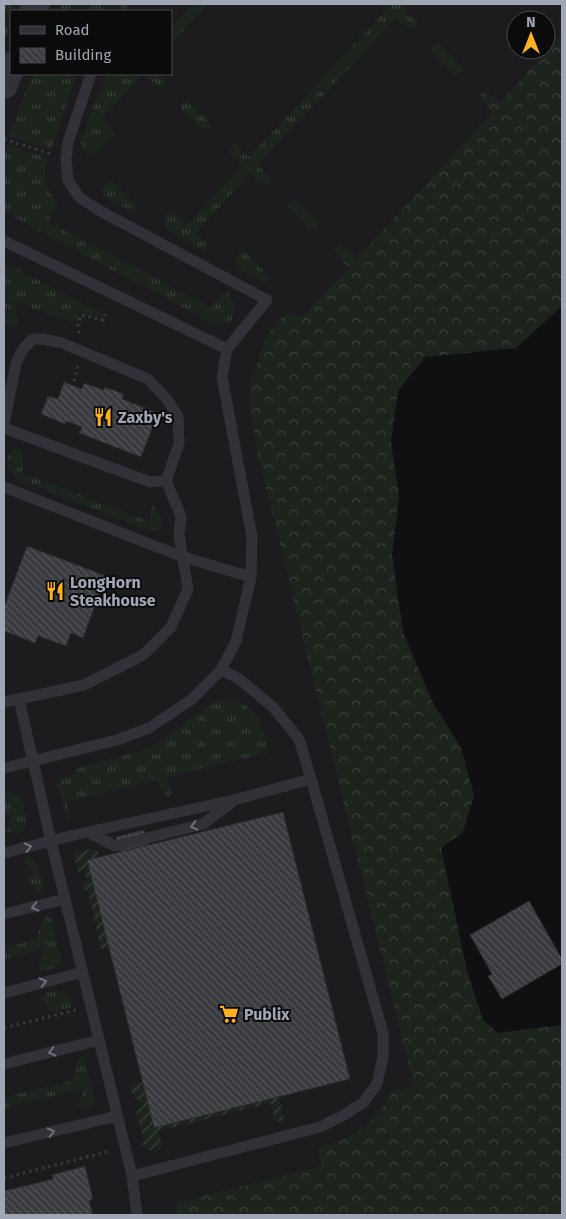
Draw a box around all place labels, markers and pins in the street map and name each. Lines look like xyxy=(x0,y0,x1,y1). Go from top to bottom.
restaurant icon: Zaxby's xyxy=(92,406,114,428)
place label: Zaxby's xyxy=(118,408,173,427)
place label: LongHorn Steakhouse xyxy=(70,573,156,610)
restaurant icon: LongHorn Steakhouse xyxy=(44,580,66,602)
supermarket icon: Publix xyxy=(218,1003,240,1025)
place label: Publix xyxy=(244,1005,290,1024)

